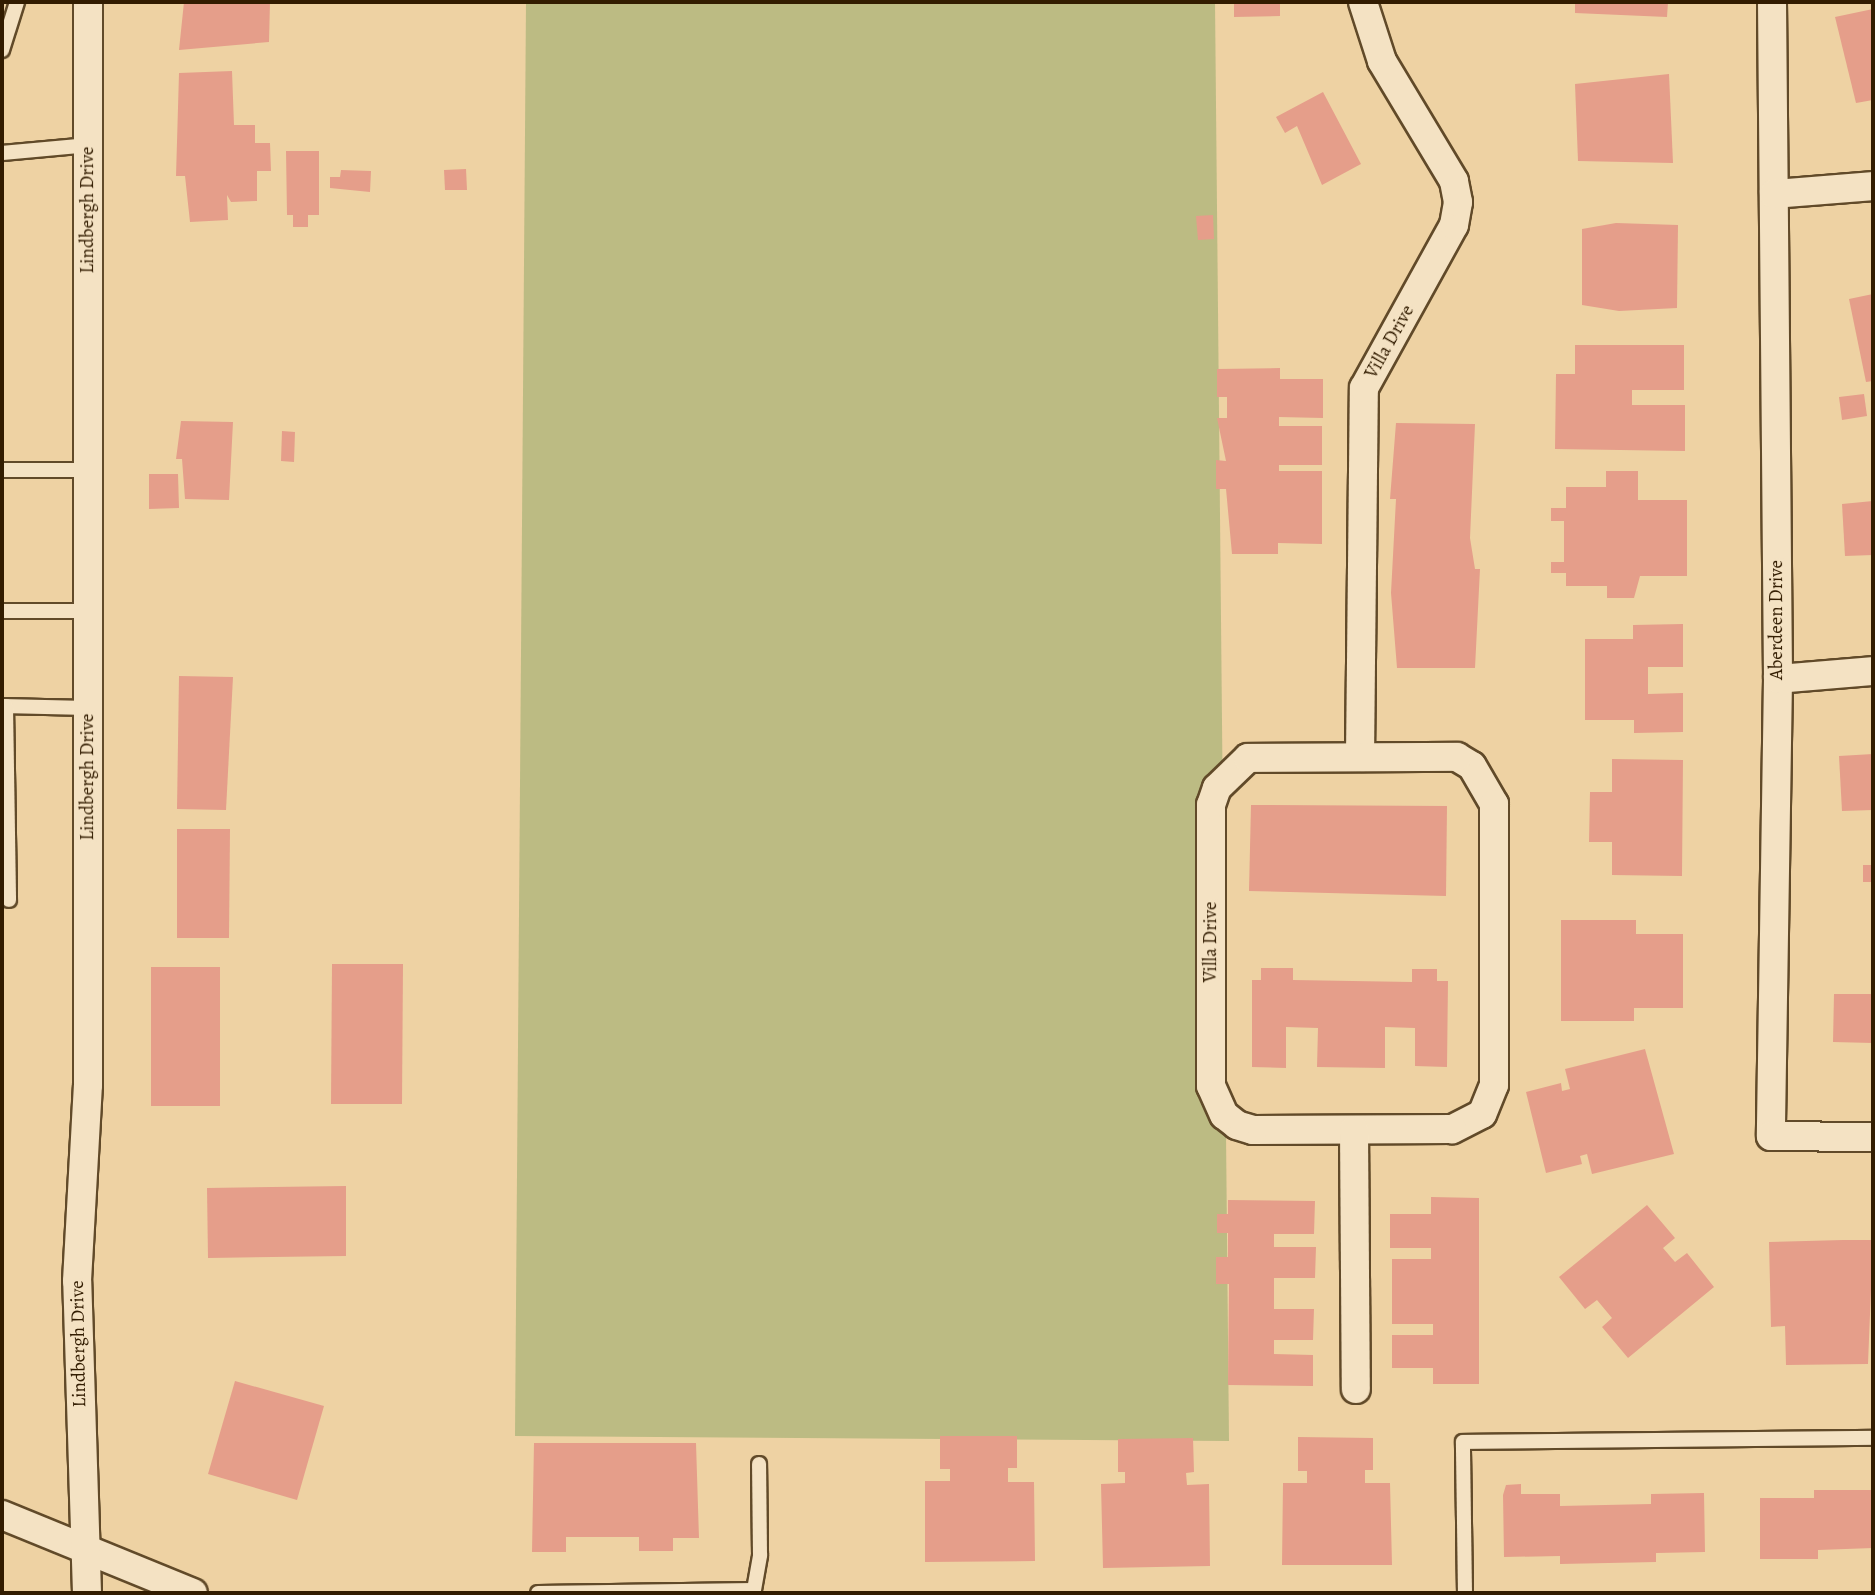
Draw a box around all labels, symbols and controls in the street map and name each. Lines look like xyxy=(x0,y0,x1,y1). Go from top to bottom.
street label: Lindbergh Drive xyxy=(77,146,99,274)
street label: Villa Drive xyxy=(1360,301,1420,383)
street label: Aberdeen Drive xyxy=(1766,560,1788,680)
street label: Lindbergh Drive xyxy=(77,713,99,841)
street label: Villa Drive xyxy=(1200,902,1222,982)
street label: Lindbergh Drive xyxy=(66,1280,92,1408)

